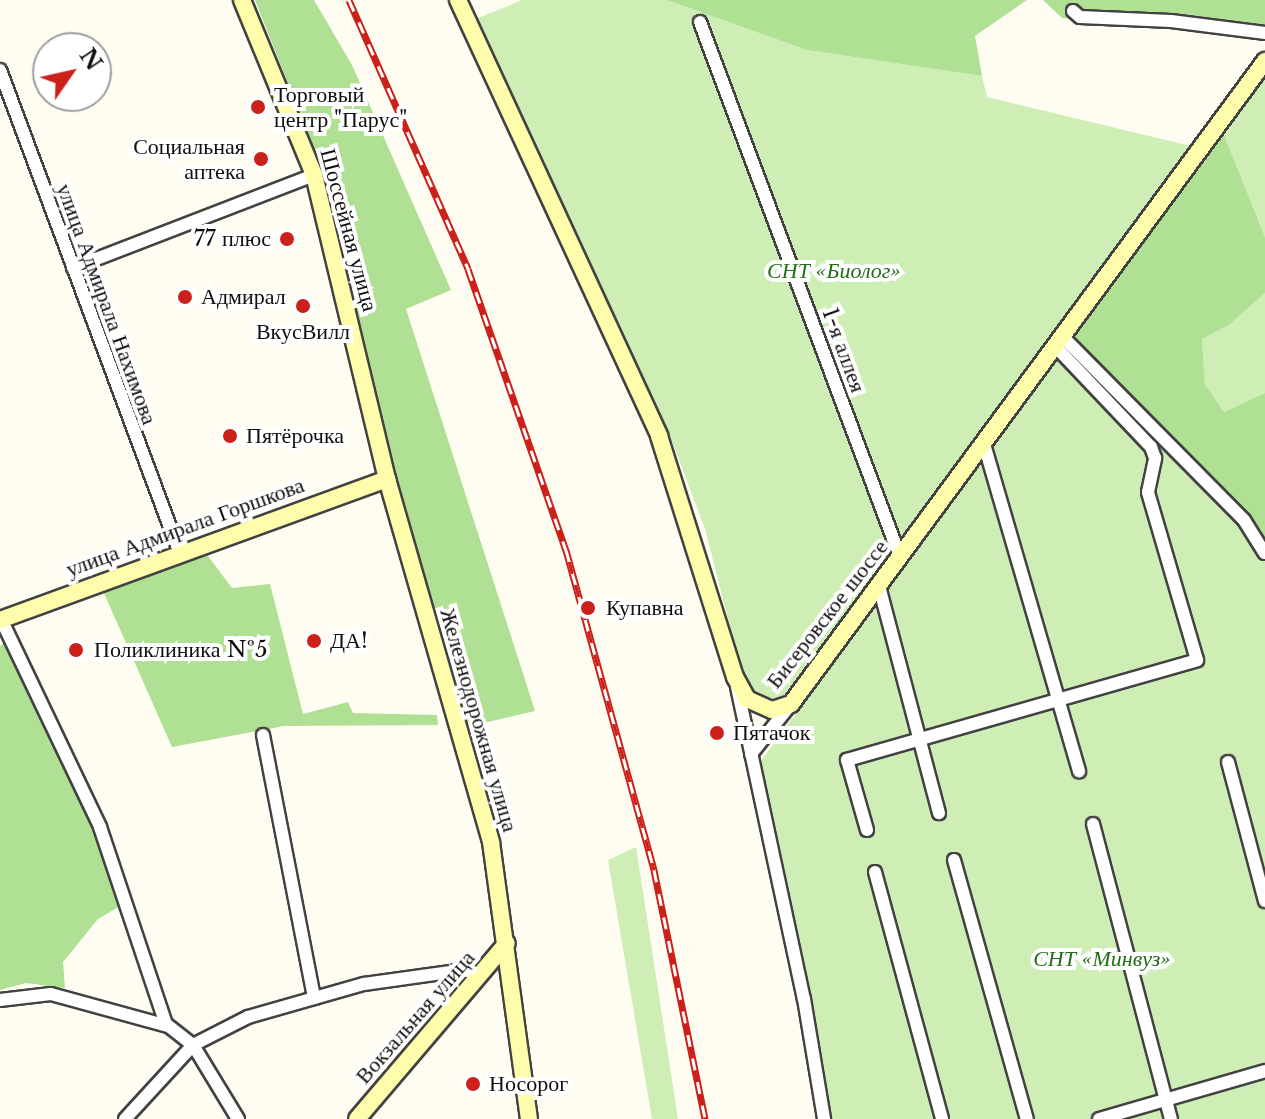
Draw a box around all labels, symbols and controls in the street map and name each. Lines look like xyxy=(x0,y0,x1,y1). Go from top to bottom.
north arrow xyxy=(32,32,112,112)
text: N xyxy=(74,43,108,76)
place label: Торговый центр "Парус" xyxy=(274,81,408,132)
marker: Торговый центр "Парус" xyxy=(249,98,267,116)
place label: Социальная аптека xyxy=(133,133,245,184)
street label: Шоссейная улица xyxy=(315,146,383,314)
marker: Социальная аптека xyxy=(252,150,270,168)
street label: улица Адмирала Нахимова xyxy=(51,180,163,428)
place label: 77 плюс xyxy=(194,226,271,252)
marker: 77 плюс xyxy=(278,230,296,248)
park label: СНТ «Биолог» xyxy=(767,258,901,284)
place label: Адмирал xyxy=(201,284,286,310)
marker: Адмирал xyxy=(176,288,194,306)
marker: ВкусВилл xyxy=(294,297,312,315)
street label: 1-я аллея xyxy=(817,304,871,396)
place label: ВкусВилл xyxy=(256,319,350,345)
place label: Пятёрочка xyxy=(246,423,344,449)
marker: Пятёрочка xyxy=(221,427,239,445)
street label: улица Адмирала Горшкова xyxy=(62,472,308,582)
street label: Бисеровское шоссе xyxy=(761,534,893,694)
place label: Купавна xyxy=(606,595,683,621)
marker: Купавна xyxy=(577,597,599,619)
street label: Железнодорожная улица xyxy=(434,605,524,835)
place label: ДА! xyxy=(330,628,368,654)
marker: ДА! xyxy=(305,632,323,650)
place label: Поликлиника №5 xyxy=(94,637,268,663)
marker: Поликлиника №5 xyxy=(65,639,87,661)
place label: Пятачок xyxy=(733,720,811,746)
marker: Пятачок xyxy=(708,724,726,742)
street label: Вокзальная улица xyxy=(350,945,480,1089)
park label: СНТ «Минвуз» xyxy=(1033,946,1171,972)
place label: Носорог xyxy=(489,1071,568,1097)
marker: Носорог xyxy=(464,1075,482,1093)

